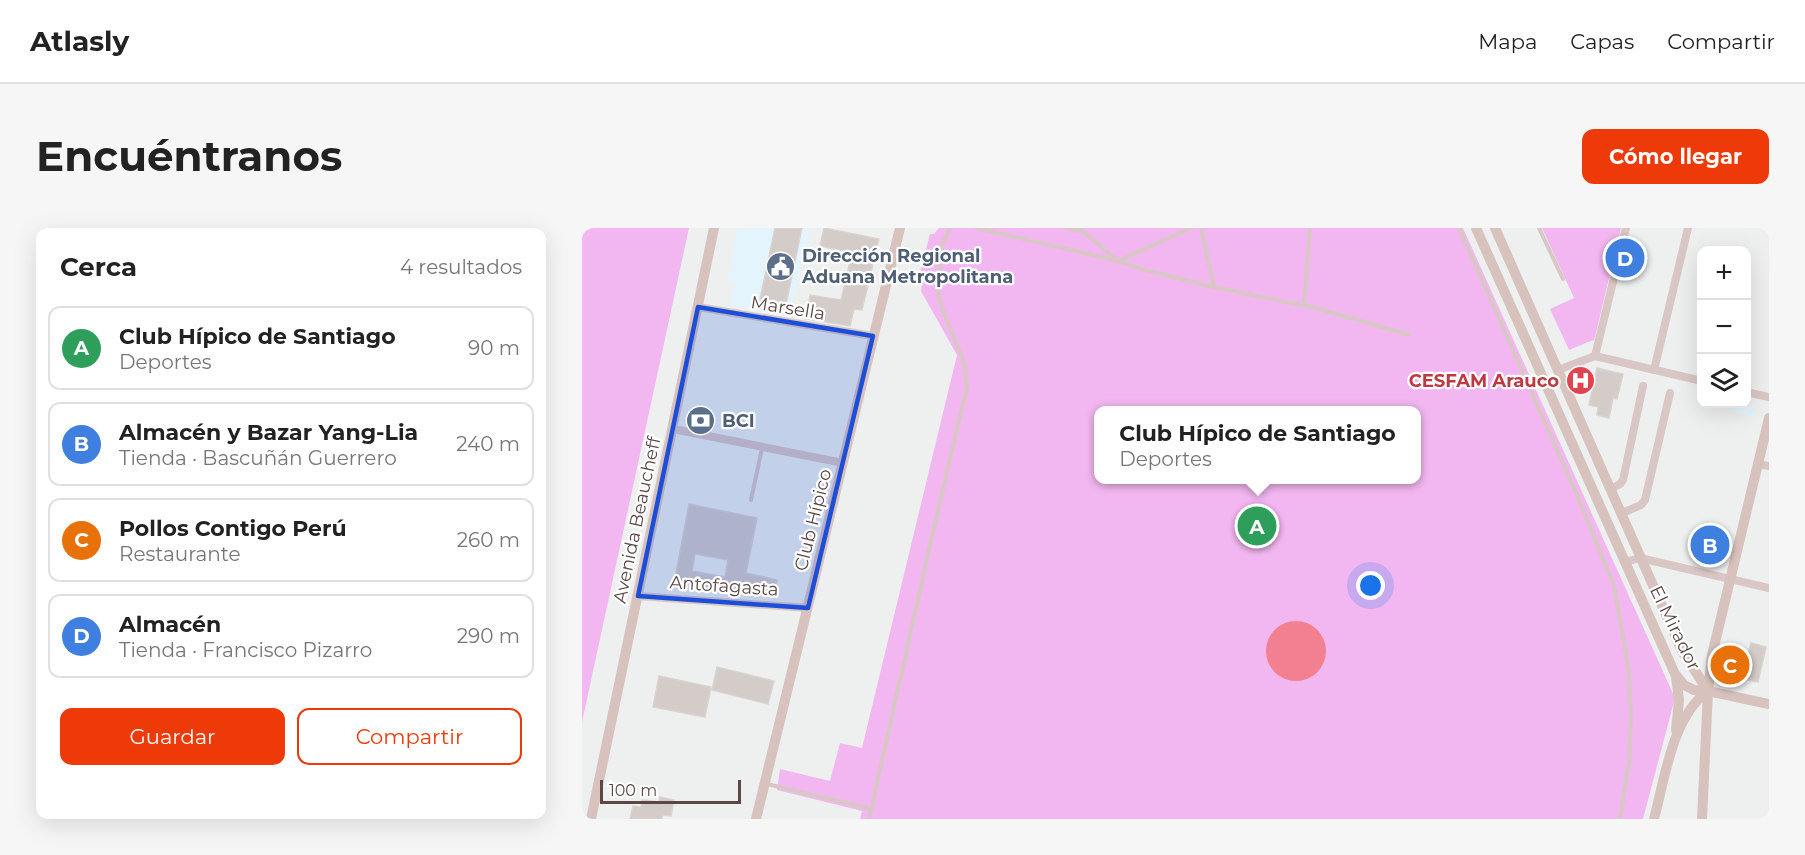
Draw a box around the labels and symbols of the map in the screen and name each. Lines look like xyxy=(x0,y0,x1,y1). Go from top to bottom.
pin: D xyxy=(1606,236,1644,280)
place label: Dirección Regional Aduana Metropolitana xyxy=(801,245,1013,288)
public building icon: Dirección Regional Aduana Metropolitana xyxy=(765,250,797,282)
street label: Marsella xyxy=(749,291,827,325)
hospital icon: CESFAM Arauco xyxy=(1564,365,1596,397)
place label: CESFAM Arauco xyxy=(1409,370,1559,392)
bank icon: BCI xyxy=(685,405,717,437)
place label: BCI xyxy=(722,410,755,432)
street label: Avenida Beaucheff xyxy=(609,434,666,605)
street label: Club Hípico xyxy=(790,467,836,573)
pin: A xyxy=(1238,504,1276,548)
pin: B xyxy=(1690,522,1730,568)
street label: Antofagasta xyxy=(669,571,779,601)
your location xyxy=(1356,571,1385,600)
street label: El Mirador xyxy=(1645,582,1705,674)
pin: C xyxy=(1710,642,1750,688)
scale bar xyxy=(600,777,741,804)

